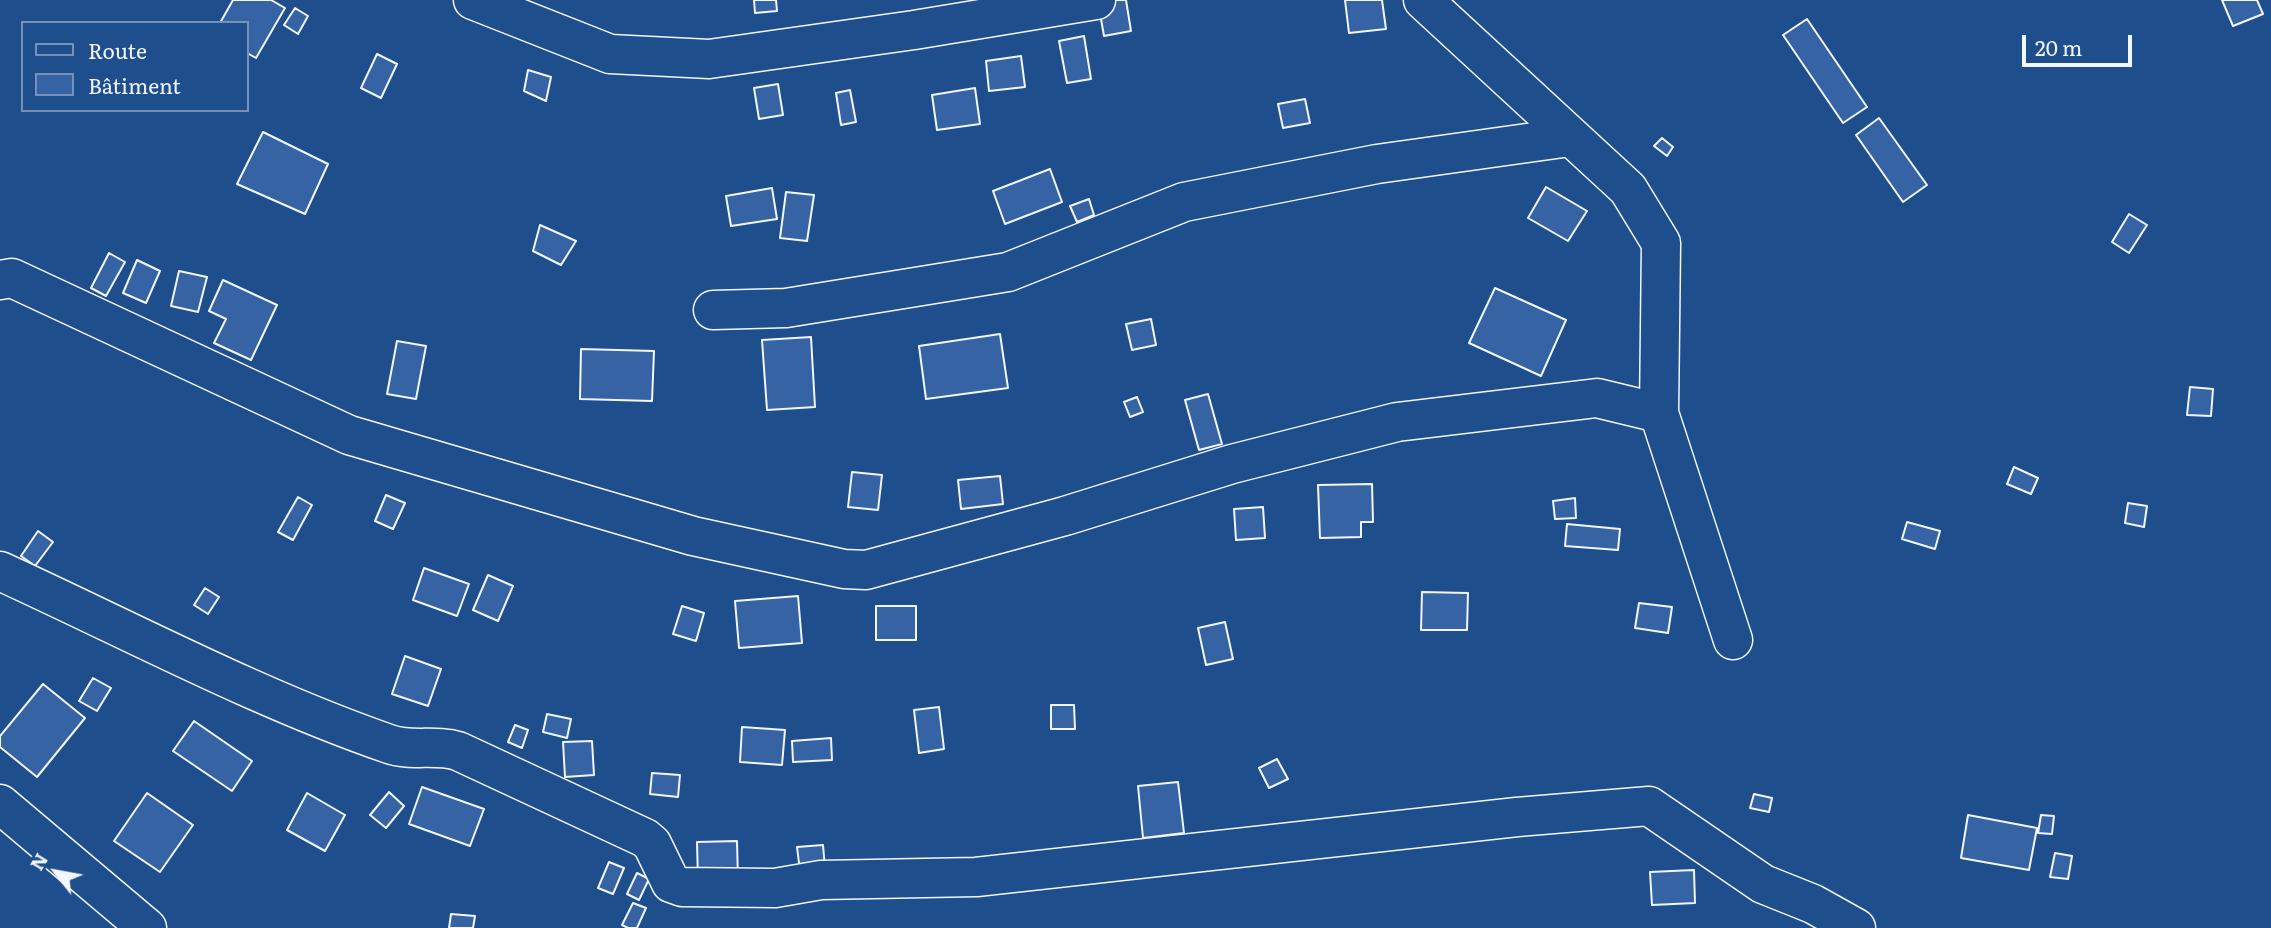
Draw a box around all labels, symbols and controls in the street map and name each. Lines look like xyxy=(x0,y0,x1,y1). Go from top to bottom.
legend xyxy=(21,21,248,112)
scale bar xyxy=(2026,21,2136,65)
text: 20 m xyxy=(2035,31,2082,62)
text: Route xyxy=(88,34,147,65)
text: Bâtiment xyxy=(88,69,181,100)
north arrow xyxy=(21,837,91,907)
text: N xyxy=(22,847,54,875)

